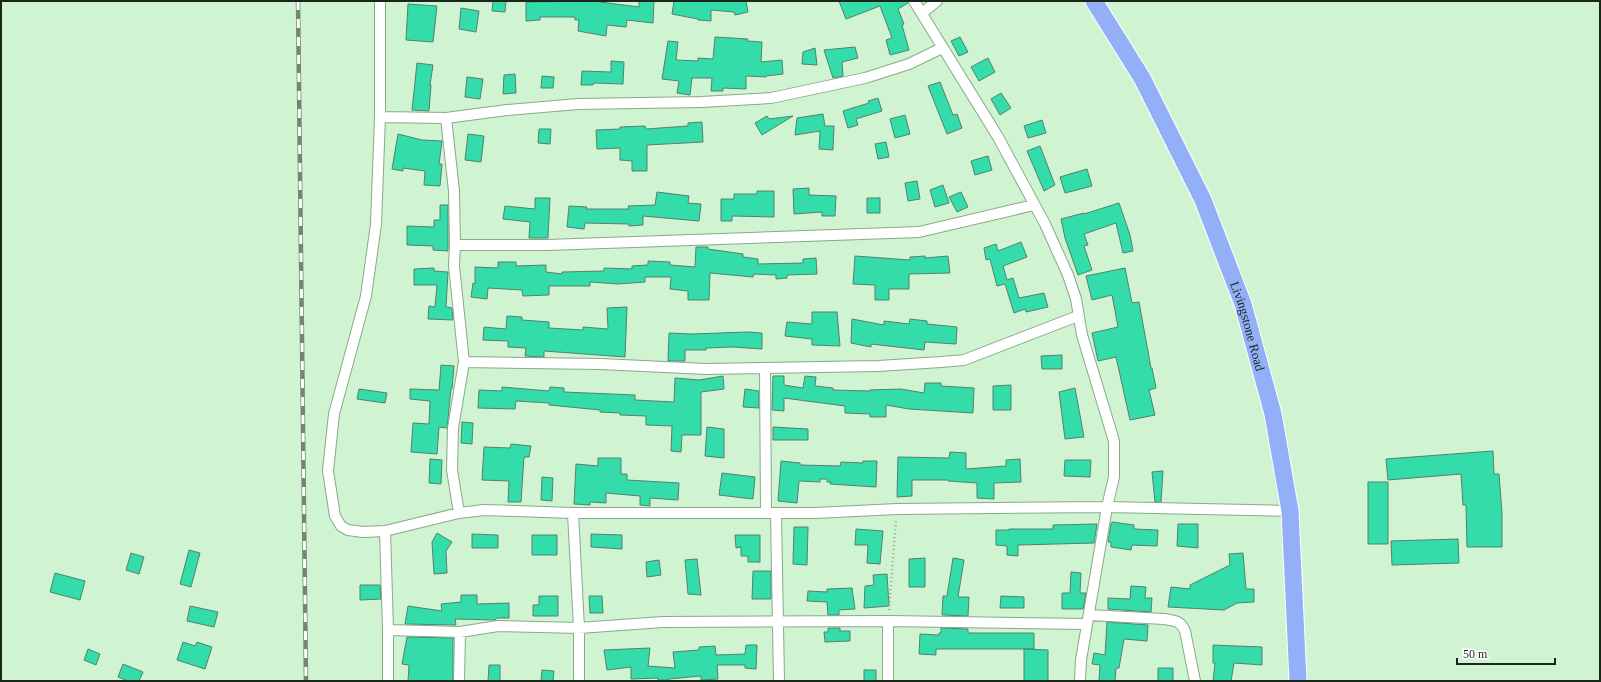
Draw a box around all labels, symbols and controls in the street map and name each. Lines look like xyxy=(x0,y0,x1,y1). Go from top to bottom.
street label: Livingstone Road xyxy=(1227,279,1268,373)
scale bar xyxy=(1457,640,1555,666)
text: 50 m xyxy=(1463,647,1488,661)

